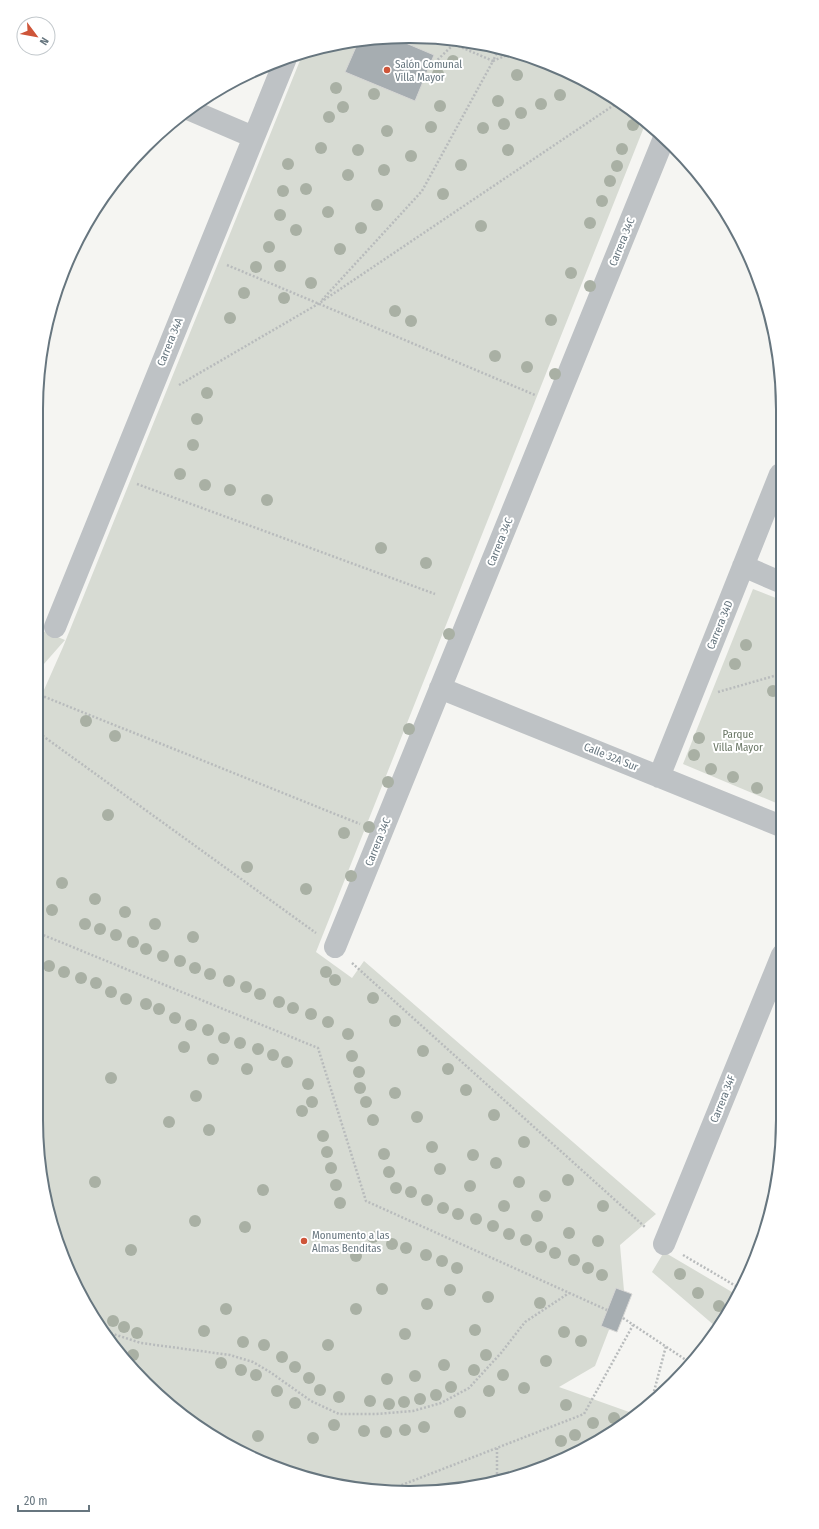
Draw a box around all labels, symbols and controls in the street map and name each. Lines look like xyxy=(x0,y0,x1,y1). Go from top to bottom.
north arrow xyxy=(16,16,56,56)
text: N xyxy=(37,35,51,47)
place label: Salón Comunal Villa Mayor xyxy=(395,58,462,84)
marker: Salón Comunal Villa Mayor xyxy=(382,65,392,75)
street label: Carrera 34C xyxy=(606,216,638,268)
street label: Carrera 34A xyxy=(154,316,186,368)
street label: Carrera 34C xyxy=(484,516,516,568)
street label: Carrera 34D xyxy=(704,599,736,651)
park label: Parque Villa Mayor xyxy=(713,728,763,754)
street label: Calle 32A Sur xyxy=(582,740,640,774)
street label: Carrera 34C xyxy=(362,816,394,868)
street label: Carrera 34F xyxy=(708,1073,738,1125)
place label: Monumento a las Almas Benditas xyxy=(312,1229,390,1255)
marker: Monumento a las Almas Benditas xyxy=(299,1236,309,1246)
scale bar xyxy=(18,1487,89,1513)
text: 20 m xyxy=(24,1494,48,1508)

